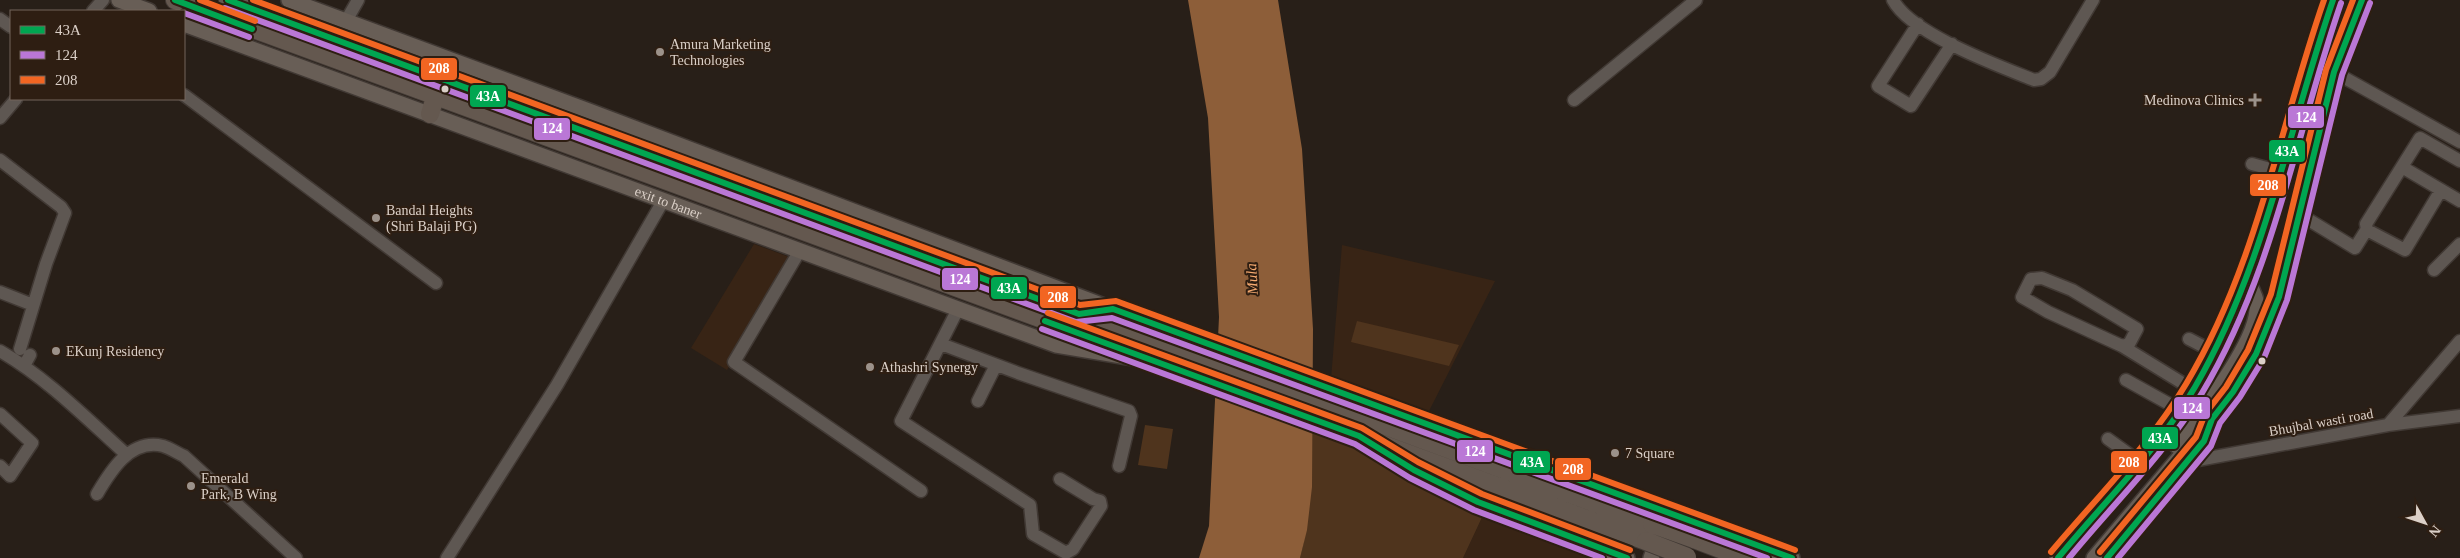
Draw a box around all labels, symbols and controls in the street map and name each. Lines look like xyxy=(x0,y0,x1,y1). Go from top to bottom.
legend xyxy=(10,10,185,100)
text: 43A xyxy=(55,22,81,38)
place label: Amura Marketing Technologies xyxy=(670,37,771,68)
marker: Amura Marketing Technologies xyxy=(654,46,666,58)
text: 124 xyxy=(55,47,78,63)
line badge: 208 xyxy=(420,57,458,81)
text: 208 xyxy=(429,61,450,76)
text: 208 xyxy=(55,72,78,88)
unlabelled marker xyxy=(440,84,450,94)
line badge: 43A xyxy=(469,84,507,108)
text: 43A xyxy=(476,89,501,104)
place label: Medinova Clinics xyxy=(2144,93,2244,108)
marker: Medinova Clinics xyxy=(2248,93,2262,107)
line badge: 124 xyxy=(2287,105,2325,129)
text: 124 xyxy=(2296,110,2317,125)
line badge: 124 xyxy=(533,117,571,141)
text: 124 xyxy=(542,121,563,136)
line badge: 43A xyxy=(2268,139,2306,163)
text: 43A xyxy=(2275,144,2300,159)
line badge: 208 xyxy=(2249,173,2287,197)
text: 208 xyxy=(2258,178,2279,193)
street label: exit to baner xyxy=(633,184,704,222)
place label: Bandal Heights (Shri Balaji PG) xyxy=(386,203,477,235)
marker: Bandal Heights (Shri Balaji PG) xyxy=(370,212,382,224)
water label: Mula xyxy=(1243,263,1261,296)
line badge: 124 xyxy=(941,267,979,291)
text: 124 xyxy=(950,272,971,287)
line badge: 43A xyxy=(990,276,1028,300)
text: 43A xyxy=(997,281,1022,296)
line badge: 208 xyxy=(1039,285,1077,309)
text: 208 xyxy=(1048,290,1069,305)
place label: EKunj Residency xyxy=(66,344,164,359)
marker: EKunj Residency xyxy=(50,345,62,357)
unlabelled marker xyxy=(2257,356,2267,366)
place label: Athashri Synergy xyxy=(880,360,978,375)
marker: Athashri Synergy xyxy=(864,361,876,373)
line badge: 124 xyxy=(2173,396,2211,420)
text: 124 xyxy=(2182,401,2203,416)
street label: Bhujbal wasti road xyxy=(2268,406,2374,439)
line badge: 43A xyxy=(2141,426,2179,450)
text: 43A xyxy=(2148,431,2173,446)
line badge: 124 xyxy=(1456,439,1494,463)
text: 124 xyxy=(1465,444,1486,459)
place label: 7 Square xyxy=(1625,446,1674,461)
marker: 7 Square xyxy=(1609,447,1621,459)
line badge: 43A xyxy=(1512,450,1551,474)
line badge: 208 xyxy=(2110,450,2148,474)
text: 43A xyxy=(1520,455,1545,470)
text: 208 xyxy=(2119,455,2140,470)
line badge: 208 xyxy=(1554,457,1592,481)
text: 208 xyxy=(1563,462,1584,477)
place label: Emerald Park, B Wing xyxy=(201,471,277,502)
marker: Emerald Park, B Wing xyxy=(185,480,197,492)
north arrow xyxy=(2400,498,2450,548)
text: N xyxy=(2426,522,2444,540)

